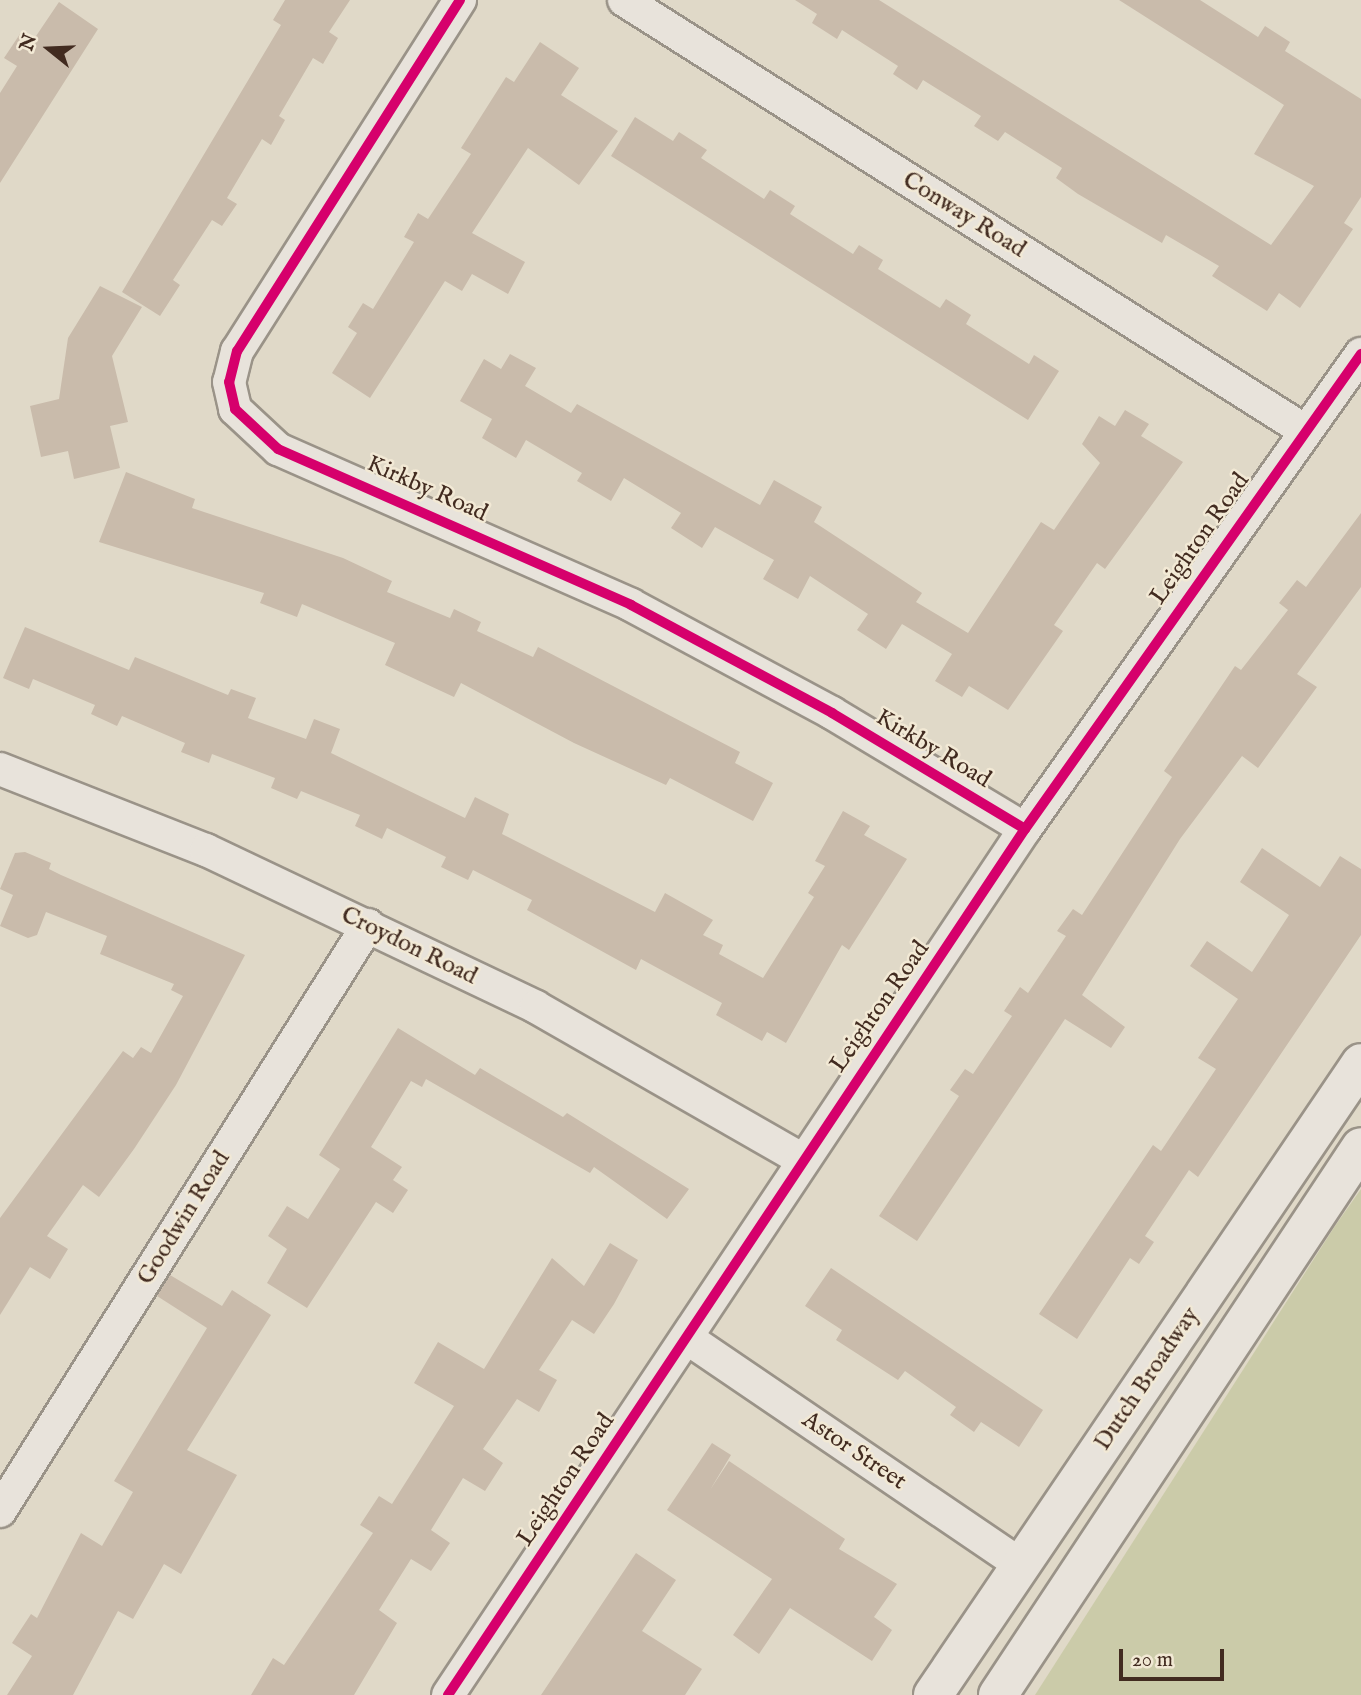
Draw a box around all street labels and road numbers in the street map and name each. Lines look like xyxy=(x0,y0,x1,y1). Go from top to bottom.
street label: Conway Road xyxy=(897,166,1031,264)
street label: Kirkby Road xyxy=(362,450,492,528)
street label: Leighton Road xyxy=(1144,468,1256,610)
street label: Kirkby Road xyxy=(870,703,996,795)
street label: Croydon Road xyxy=(336,901,482,991)
street label: Leighton Road xyxy=(824,936,936,1078)
street label: Goodwin Road xyxy=(132,1146,236,1290)
street label: Dutch Broadway xyxy=(1088,1302,1206,1456)
street label: Astor Street xyxy=(796,1406,912,1496)
street label: Leighton Road xyxy=(511,1408,621,1552)

